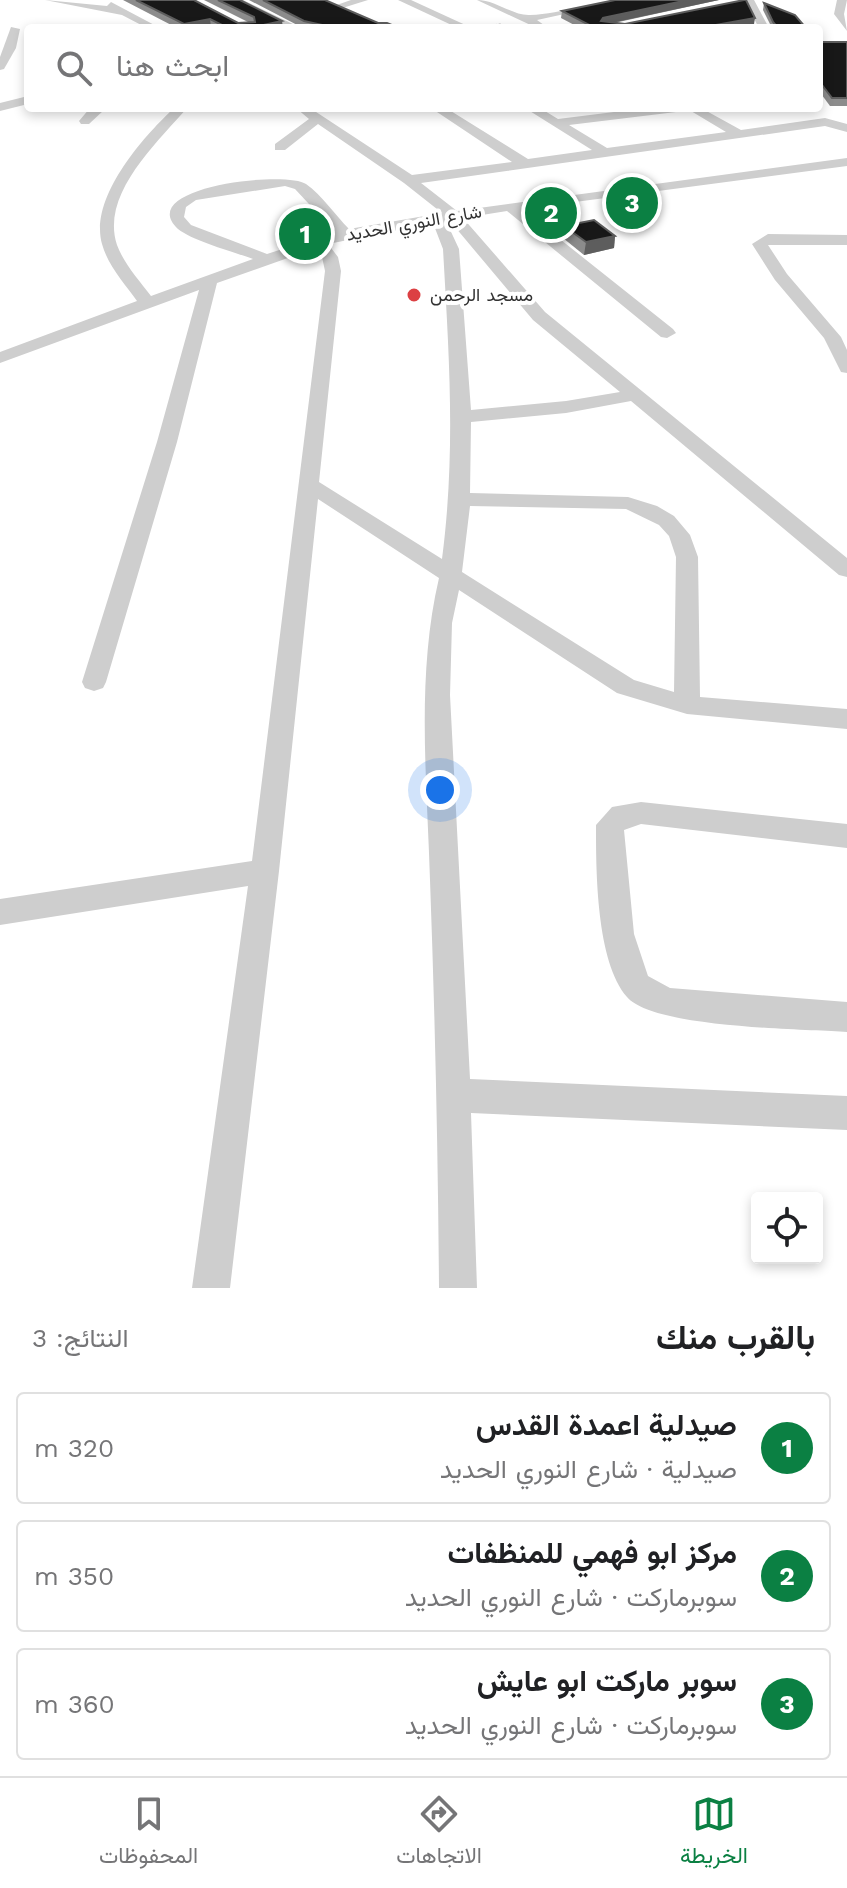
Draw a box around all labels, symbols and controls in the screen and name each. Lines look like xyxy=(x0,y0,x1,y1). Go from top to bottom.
search box xyxy=(24,24,823,112)
icon: search xyxy=(52,46,96,90)
text: ابحث هنا xyxy=(116,48,229,83)
pin: 3 xyxy=(606,173,658,233)
pin: 2 xyxy=(525,183,577,243)
street label: شارع النوري الحديد xyxy=(345,200,484,250)
pin: 1 xyxy=(279,204,331,264)
place label: مسجد الرحمن xyxy=(430,284,533,306)
marker: مسجد الرحمن xyxy=(405,286,423,304)
your location xyxy=(420,770,460,810)
map controls xyxy=(751,1192,823,1264)
button: locate xyxy=(751,1192,823,1264)
text: بالقرب منك xyxy=(656,1317,815,1357)
text: النتائج: 3 xyxy=(32,1323,129,1353)
text: صيدلية اعمدة القدس xyxy=(476,1407,737,1442)
text: 320 m xyxy=(34,1433,114,1463)
text: 1 xyxy=(781,1433,793,1463)
text: صيدلية · شارع النوري الحديد xyxy=(440,1454,737,1484)
text: مركز ابو فهمي للمنظفات xyxy=(448,1535,737,1570)
text: 350 m xyxy=(34,1561,114,1591)
text: 2 xyxy=(779,1561,795,1591)
text: سوبرماركت · شارع النوري الحديد xyxy=(405,1582,737,1612)
text: سوبر ماركت ابو عايش xyxy=(477,1663,737,1698)
text: 360 m xyxy=(34,1689,115,1719)
text: 3 xyxy=(779,1689,795,1719)
text: سوبرماركت · شارع النوري الحديد xyxy=(405,1710,737,1740)
tab: المحفوظات xyxy=(99,1792,198,1875)
tab: الاتجاهات xyxy=(396,1792,482,1875)
tab: الخريطة xyxy=(680,1792,748,1875)

